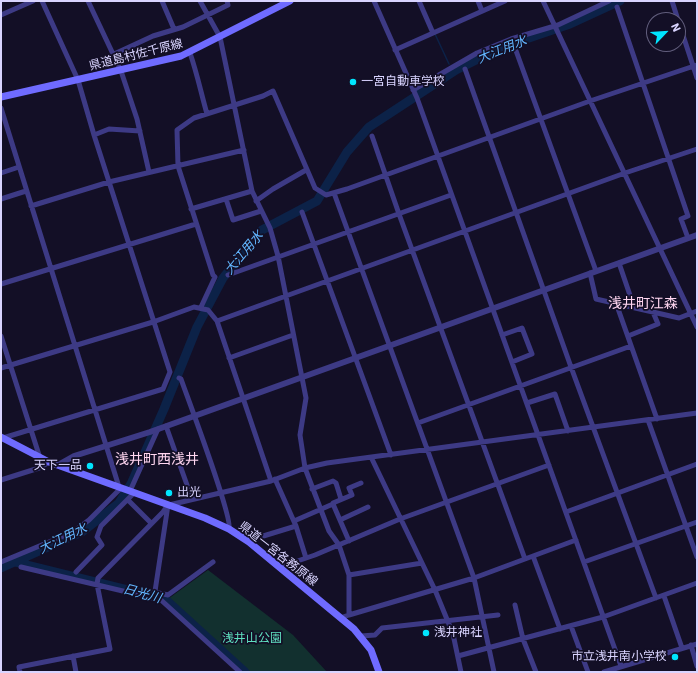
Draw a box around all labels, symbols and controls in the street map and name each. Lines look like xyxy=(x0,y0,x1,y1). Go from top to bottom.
north arrow xyxy=(646,12,686,52)
text: N xyxy=(668,21,684,34)
water label: 大江用水 xyxy=(475,33,529,67)
street label: 県道島村佐千原線 xyxy=(88,36,184,74)
place label: 一宮自動車学校 xyxy=(361,75,445,89)
marker: 一宮自動車学校 xyxy=(348,77,358,87)
water label: 大江用水 xyxy=(221,228,267,278)
district label: 浅井町江森 xyxy=(608,296,678,312)
district label: 浅井町西浅井 xyxy=(115,452,199,468)
place label: 天下一品 xyxy=(34,459,82,473)
marker: 天下一品 xyxy=(85,461,95,471)
place label: 出光 xyxy=(177,486,201,500)
marker: 出光 xyxy=(164,488,174,498)
street label: 県道一宮各務原線 xyxy=(236,519,320,589)
water label: 大江用水 xyxy=(36,521,90,557)
water label: 日光川 xyxy=(121,581,163,607)
place label: 浅井神社 xyxy=(434,626,482,640)
marker: 浅井神社 xyxy=(421,628,431,638)
park label: 浅井山公園 xyxy=(222,632,282,646)
place label: 市立浅井南小学校 xyxy=(571,650,667,664)
marker: 市立浅井南小学校 xyxy=(670,652,680,662)

